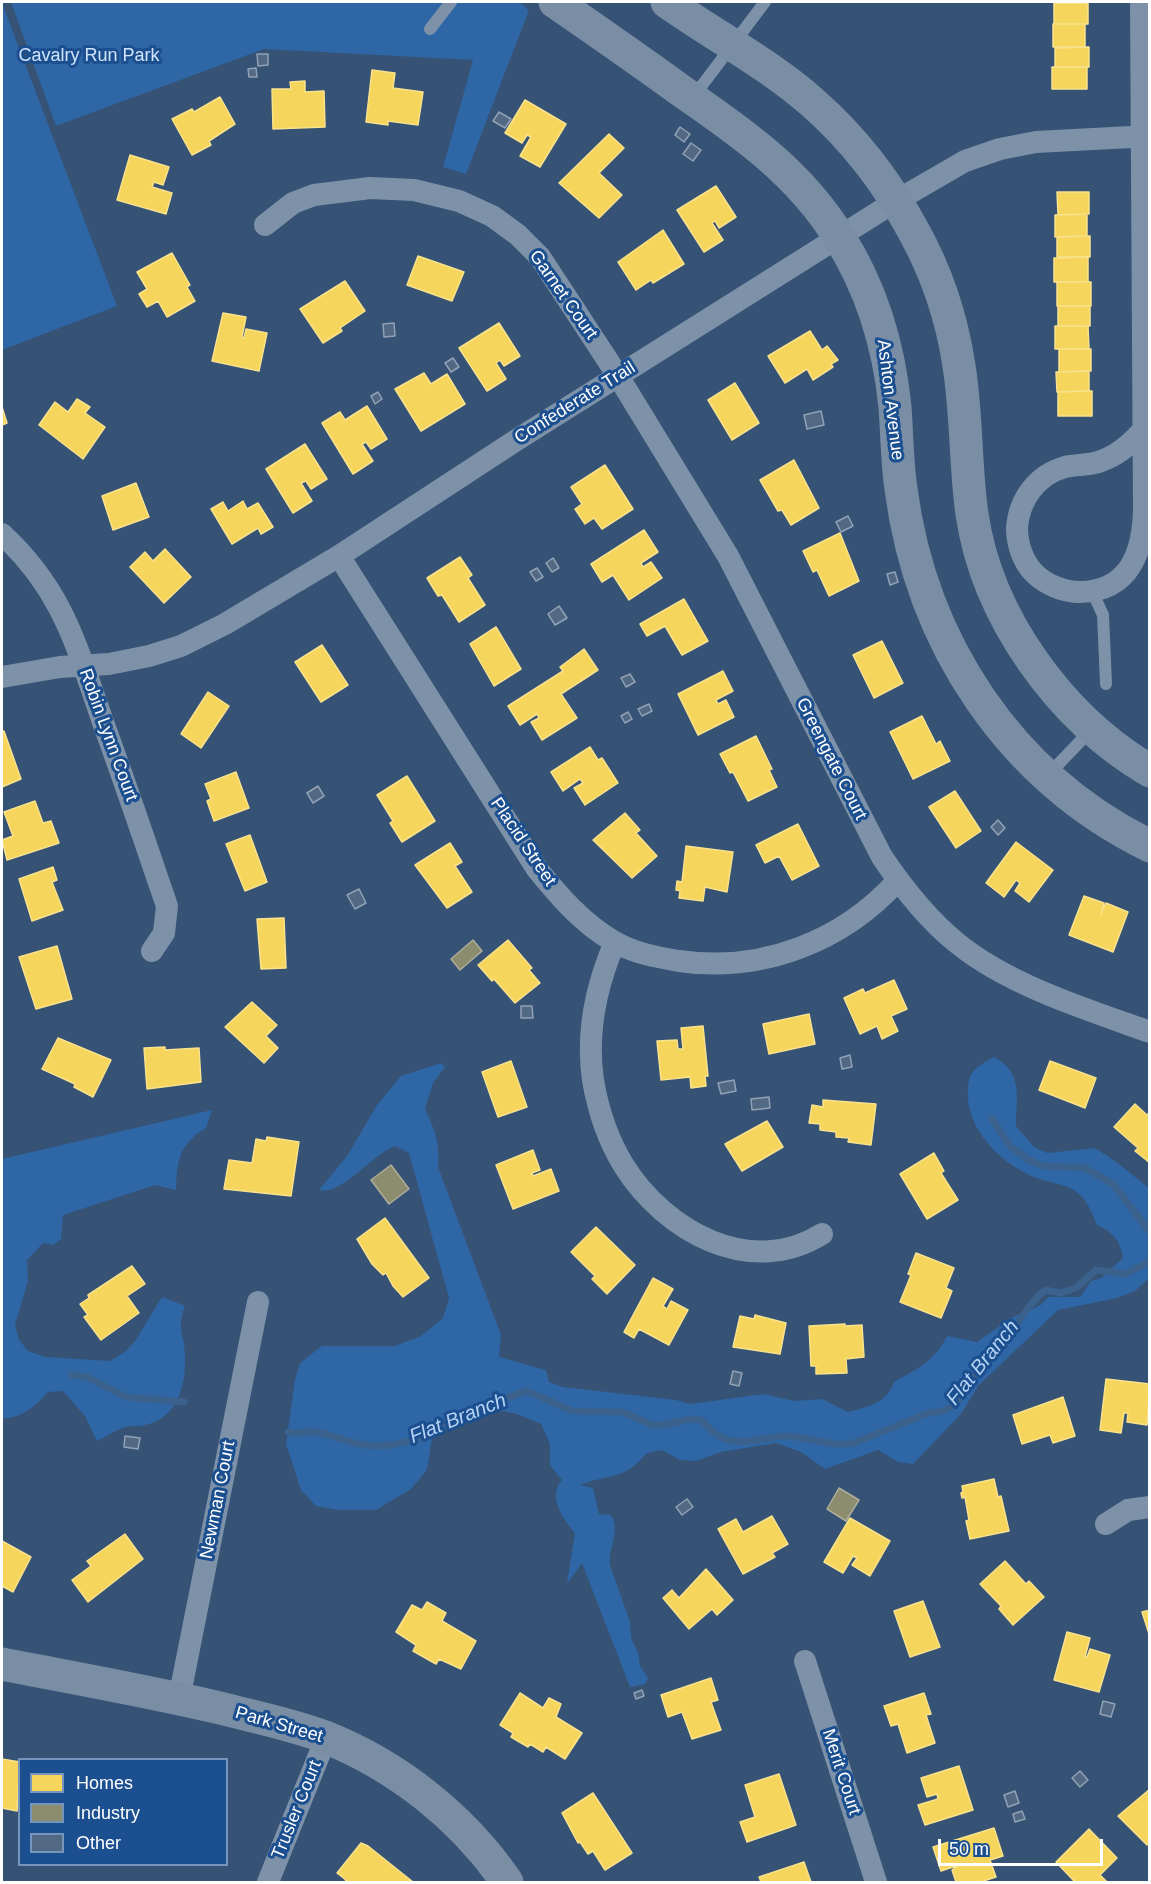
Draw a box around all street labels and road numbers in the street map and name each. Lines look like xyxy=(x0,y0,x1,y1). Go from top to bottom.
street label: Garnet Court xyxy=(524,246,602,344)
street label: Ashton Avenue xyxy=(872,338,908,462)
street label: Confederate Trail xyxy=(511,357,639,449)
street label: Robin Lynn Court xyxy=(74,666,142,804)
street label: Greengate Court xyxy=(791,694,871,824)
street label: Placid Street xyxy=(486,794,560,890)
street label: Newman Court xyxy=(196,1439,240,1561)
street label: Park Street xyxy=(233,1702,325,1748)
street label: Merit Court xyxy=(817,1726,865,1818)
street label: Trusler Court xyxy=(267,1758,327,1862)

